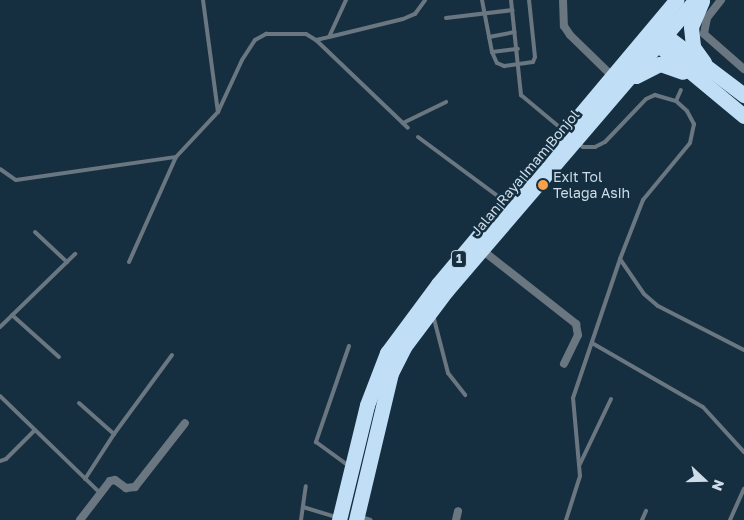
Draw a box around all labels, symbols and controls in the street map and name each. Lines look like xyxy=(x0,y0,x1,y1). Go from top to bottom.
street label: Jalan Raya Imam Bonjol xyxy=(467,106,583,240)
place label: Exit Tol Telaga Asih xyxy=(553,169,630,202)
marker: Exit Tol Telaga Asih xyxy=(537,179,549,191)
road number: 1 xyxy=(450,250,468,268)
north arrow xyxy=(679,455,729,505)
text: N xyxy=(709,478,728,494)

